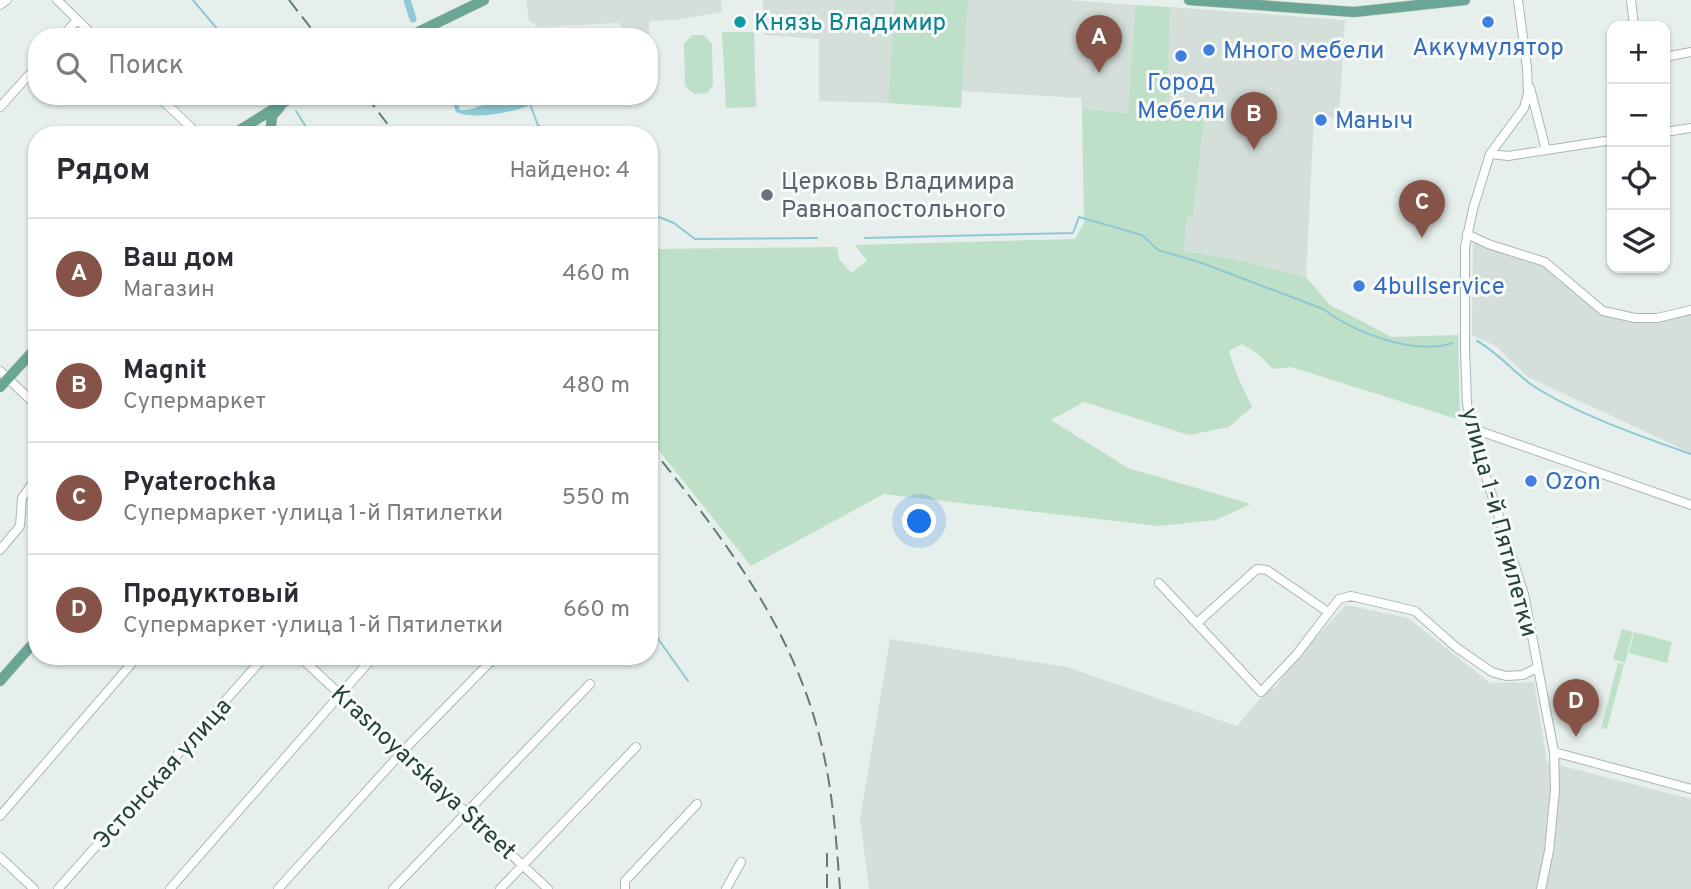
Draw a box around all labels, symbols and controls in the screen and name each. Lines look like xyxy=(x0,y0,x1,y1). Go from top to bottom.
place label: Князь Владимир xyxy=(754,9,946,39)
marker: Князь Владимир xyxy=(732,14,748,30)
marker: Аккумулятор xyxy=(1480,14,1496,30)
pin: A xyxy=(1076,15,1122,73)
map controls xyxy=(1607,21,1670,273)
button: + xyxy=(1607,21,1670,84)
search box xyxy=(28,28,658,105)
place label: Аккумулятор xyxy=(1412,34,1564,64)
place label: Много мебели xyxy=(1223,37,1384,67)
marker: Много мебели xyxy=(1201,42,1217,58)
icon: search xyxy=(52,48,90,86)
marker: Город Мебели xyxy=(1173,48,1189,64)
text: Поиск xyxy=(108,50,184,83)
place label: Город Мебели xyxy=(1137,69,1225,127)
button: − xyxy=(1607,84,1670,147)
pin: B xyxy=(1231,92,1277,150)
place label: Маныч xyxy=(1335,107,1413,137)
marker: Маныч xyxy=(1313,112,1329,128)
button: locate xyxy=(1607,147,1670,210)
text: Рядом xyxy=(56,153,150,190)
text: Найдено: 4 xyxy=(509,157,630,186)
place label: Церковь Владимира Равноапостольного xyxy=(781,168,1014,226)
pin: C xyxy=(1399,180,1445,238)
marker: Церковь Владимира Равноапостольного xyxy=(759,187,775,203)
button: layers xyxy=(1607,210,1670,273)
text: Ваш дом xyxy=(123,243,234,276)
text: A xyxy=(71,260,87,289)
text: 460 m xyxy=(562,260,630,289)
place label: 4bullservice xyxy=(1373,273,1505,303)
text: Магазин xyxy=(123,276,215,305)
marker: 4bullservice xyxy=(1351,278,1367,294)
text: Magnit xyxy=(123,355,207,388)
text: B xyxy=(71,372,87,401)
text: 480 m xyxy=(562,372,630,401)
text: Супермаркет xyxy=(123,388,266,417)
street label: улица 1-й Пятилетки xyxy=(1453,405,1543,640)
text: Pyaterochka xyxy=(123,467,276,500)
place label: Ozon xyxy=(1545,468,1601,498)
marker: Ozon xyxy=(1523,473,1539,489)
text: C xyxy=(72,484,86,513)
text: 550 m xyxy=(562,484,630,513)
text: Супермаркет · улица 1-й Пятилетки xyxy=(123,500,503,529)
your location xyxy=(902,504,936,538)
text: Продуктовый xyxy=(123,579,299,612)
text: D xyxy=(71,596,87,625)
text: 660 m xyxy=(563,596,630,625)
text: Супермаркет · улица 1-й Пятилетки xyxy=(123,612,503,641)
pin: D xyxy=(1553,679,1599,737)
street label: Krasnoyarskaya Street xyxy=(324,680,522,867)
street label: Эстонская улица xyxy=(88,693,239,856)

